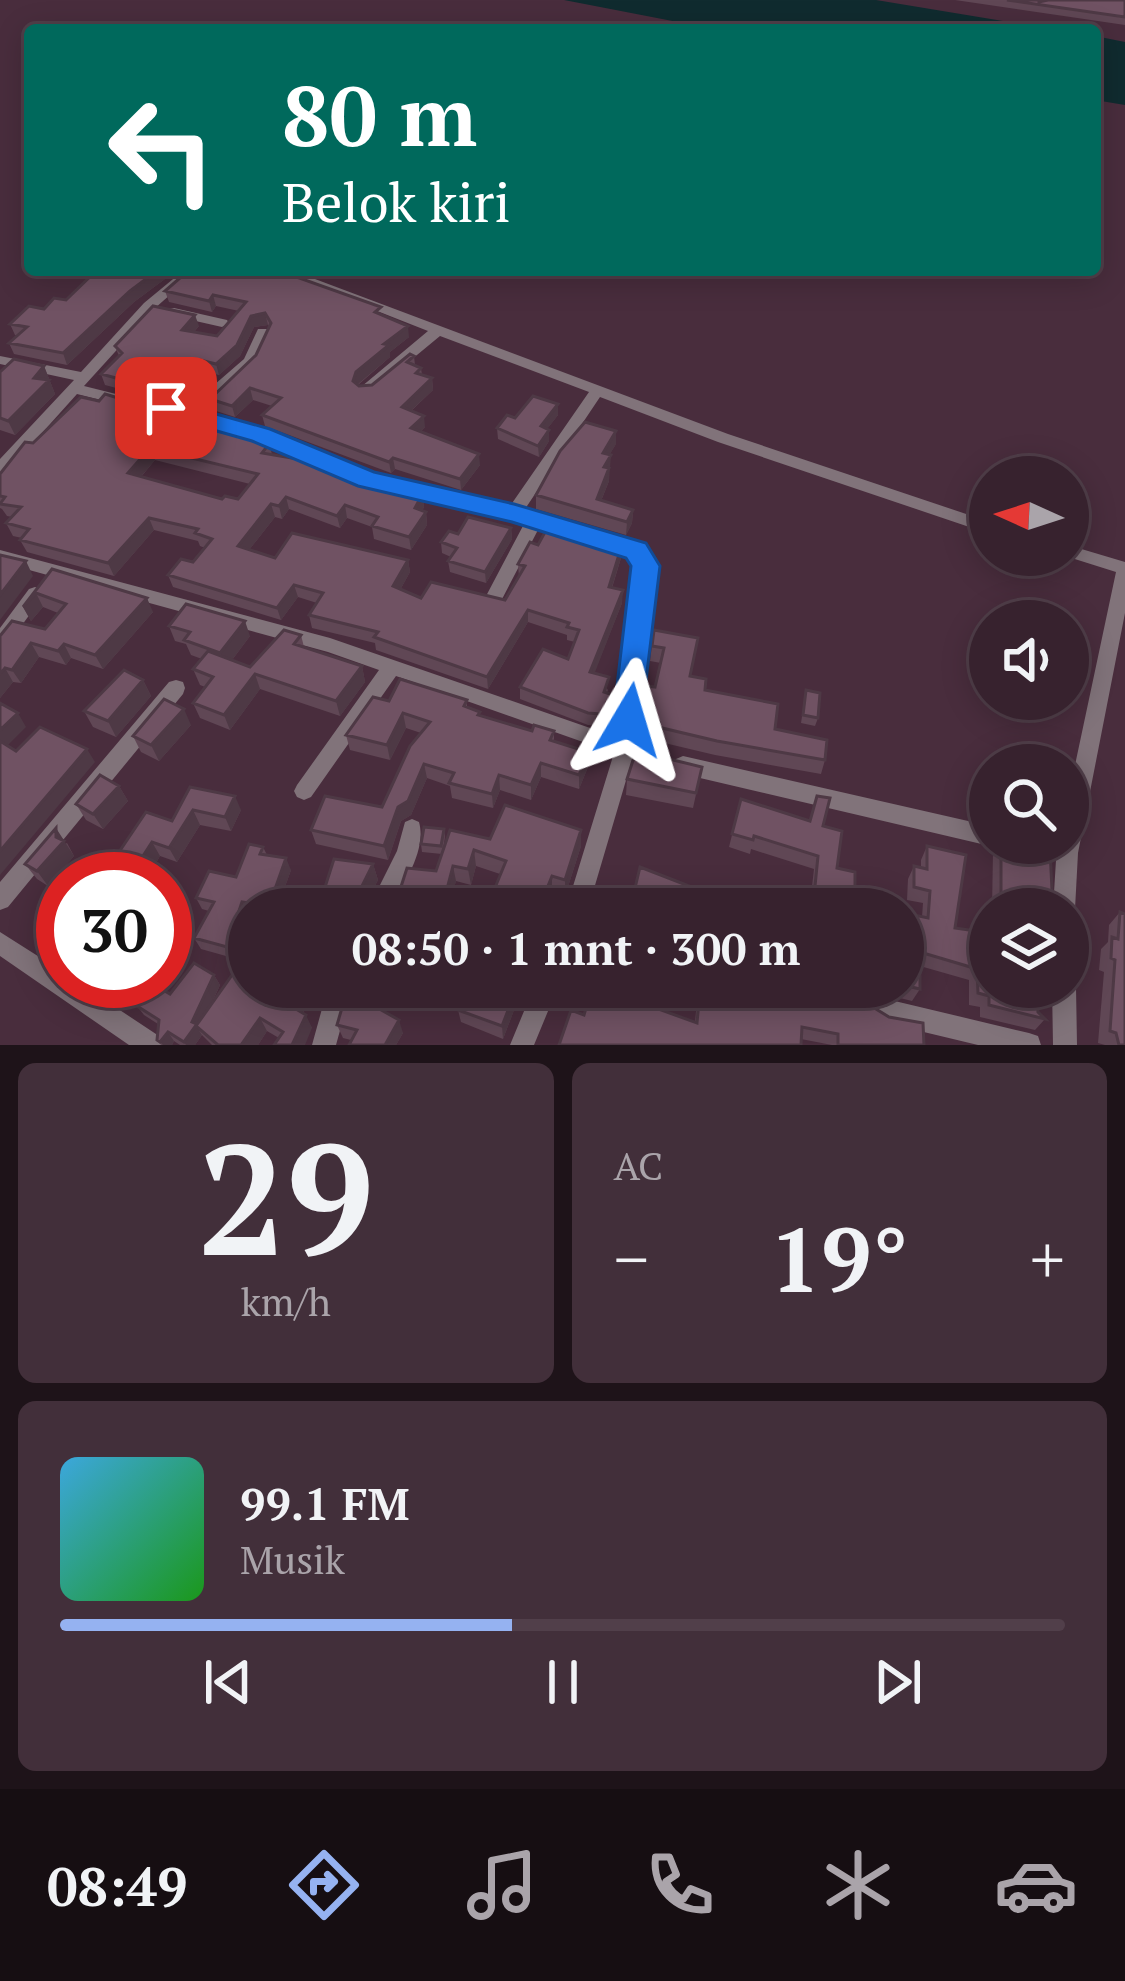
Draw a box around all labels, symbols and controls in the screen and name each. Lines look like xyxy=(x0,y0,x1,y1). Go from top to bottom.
text: 80 m xyxy=(282,59,477,170)
icon: left xyxy=(84,72,240,228)
text: Belok kiri xyxy=(282,166,511,237)
pin xyxy=(115,357,217,459)
icon: arrive xyxy=(133,375,199,441)
north arrow xyxy=(969,456,1089,576)
map controls xyxy=(969,456,1089,1008)
button: sound xyxy=(969,600,1089,720)
position arrow xyxy=(566,657,692,783)
button: search xyxy=(969,744,1089,864)
speed limit sign: 30 xyxy=(36,852,192,1008)
button: layers xyxy=(969,888,1089,1008)
text: 08:50 · 1 mnt · 300 m xyxy=(352,918,800,978)
text: 29 xyxy=(198,1093,374,1300)
text: AC xyxy=(614,1139,663,1191)
text: 19° xyxy=(770,1198,909,1318)
text: − xyxy=(614,1214,649,1302)
text: + xyxy=(1030,1214,1065,1302)
text: km/h xyxy=(241,1275,331,1327)
text: 99.1 FM xyxy=(240,1473,409,1533)
text: Musik xyxy=(240,1533,345,1585)
icon: previous xyxy=(195,1649,261,1715)
icon: pause xyxy=(530,1649,596,1715)
icon: next xyxy=(865,1649,931,1715)
icon: directions xyxy=(282,1843,366,1927)
icon: music xyxy=(460,1843,544,1927)
icon: phone xyxy=(638,1843,722,1927)
icon: climate xyxy=(816,1843,900,1927)
icon: car xyxy=(994,1843,1078,1927)
text: 08:49 xyxy=(47,1850,188,1921)

